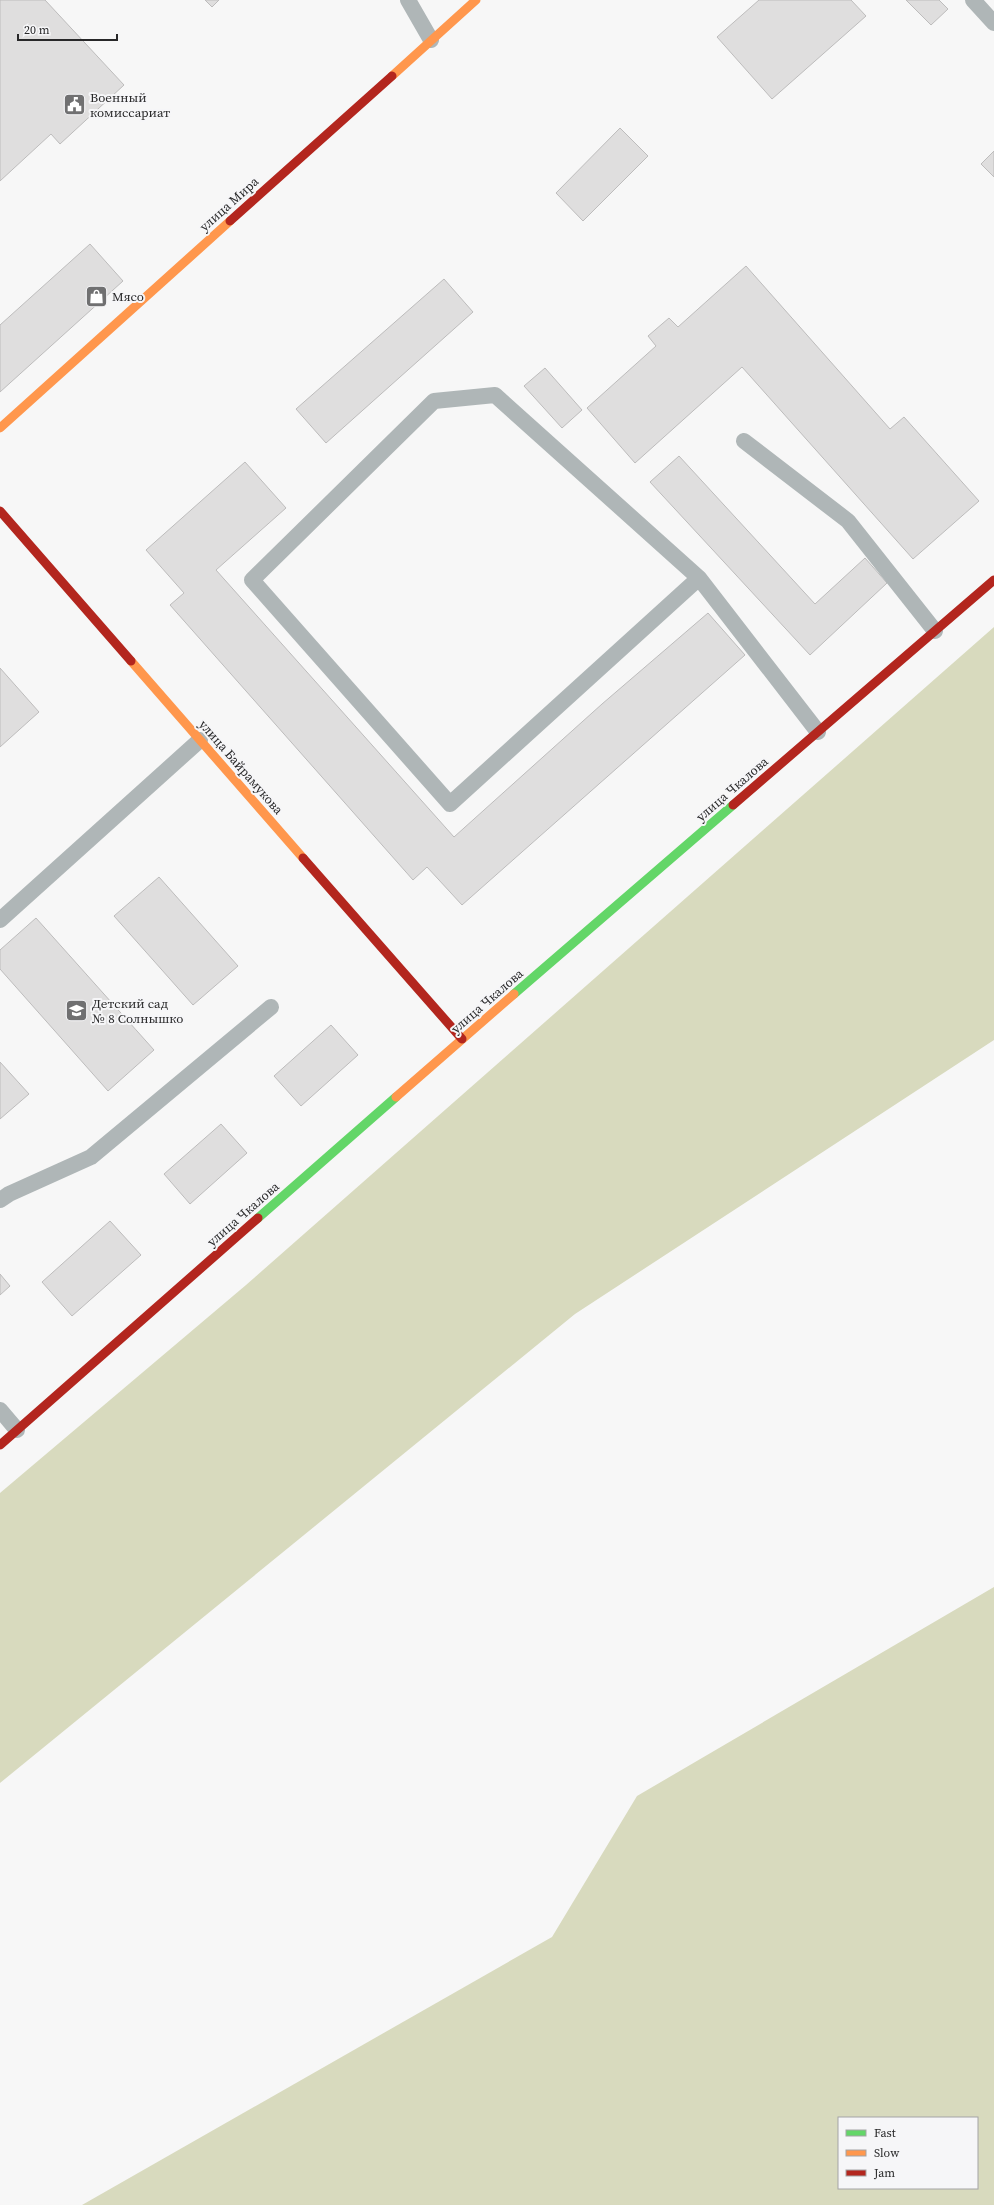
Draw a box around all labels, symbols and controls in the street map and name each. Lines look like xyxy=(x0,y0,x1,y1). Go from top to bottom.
scale bar xyxy=(18,16,117,42)
text: 20 m xyxy=(24,22,50,38)
place label: Военный комиссариат xyxy=(90,89,170,121)
public building icon: Военный комиссариат xyxy=(61,91,87,117)
street label: улица Мира xyxy=(196,173,262,235)
shop icon: Мясо xyxy=(84,283,110,309)
place label: Мясо xyxy=(112,288,144,305)
street label: улица Байрамукова xyxy=(195,716,287,818)
street label: улица Чкалова xyxy=(692,753,772,825)
street label: улица Чкалова xyxy=(447,965,527,1037)
place label: Детский сад № 8 Солнышко xyxy=(92,995,183,1027)
school or university icon: Детский сад № 8 Солнышко xyxy=(64,997,90,1023)
street label: улица Чкалова xyxy=(203,1178,283,1250)
legend xyxy=(838,2117,978,2189)
text: Fast xyxy=(874,2125,896,2141)
text: Slow xyxy=(874,2145,900,2161)
text: Jam xyxy=(873,2165,895,2181)

